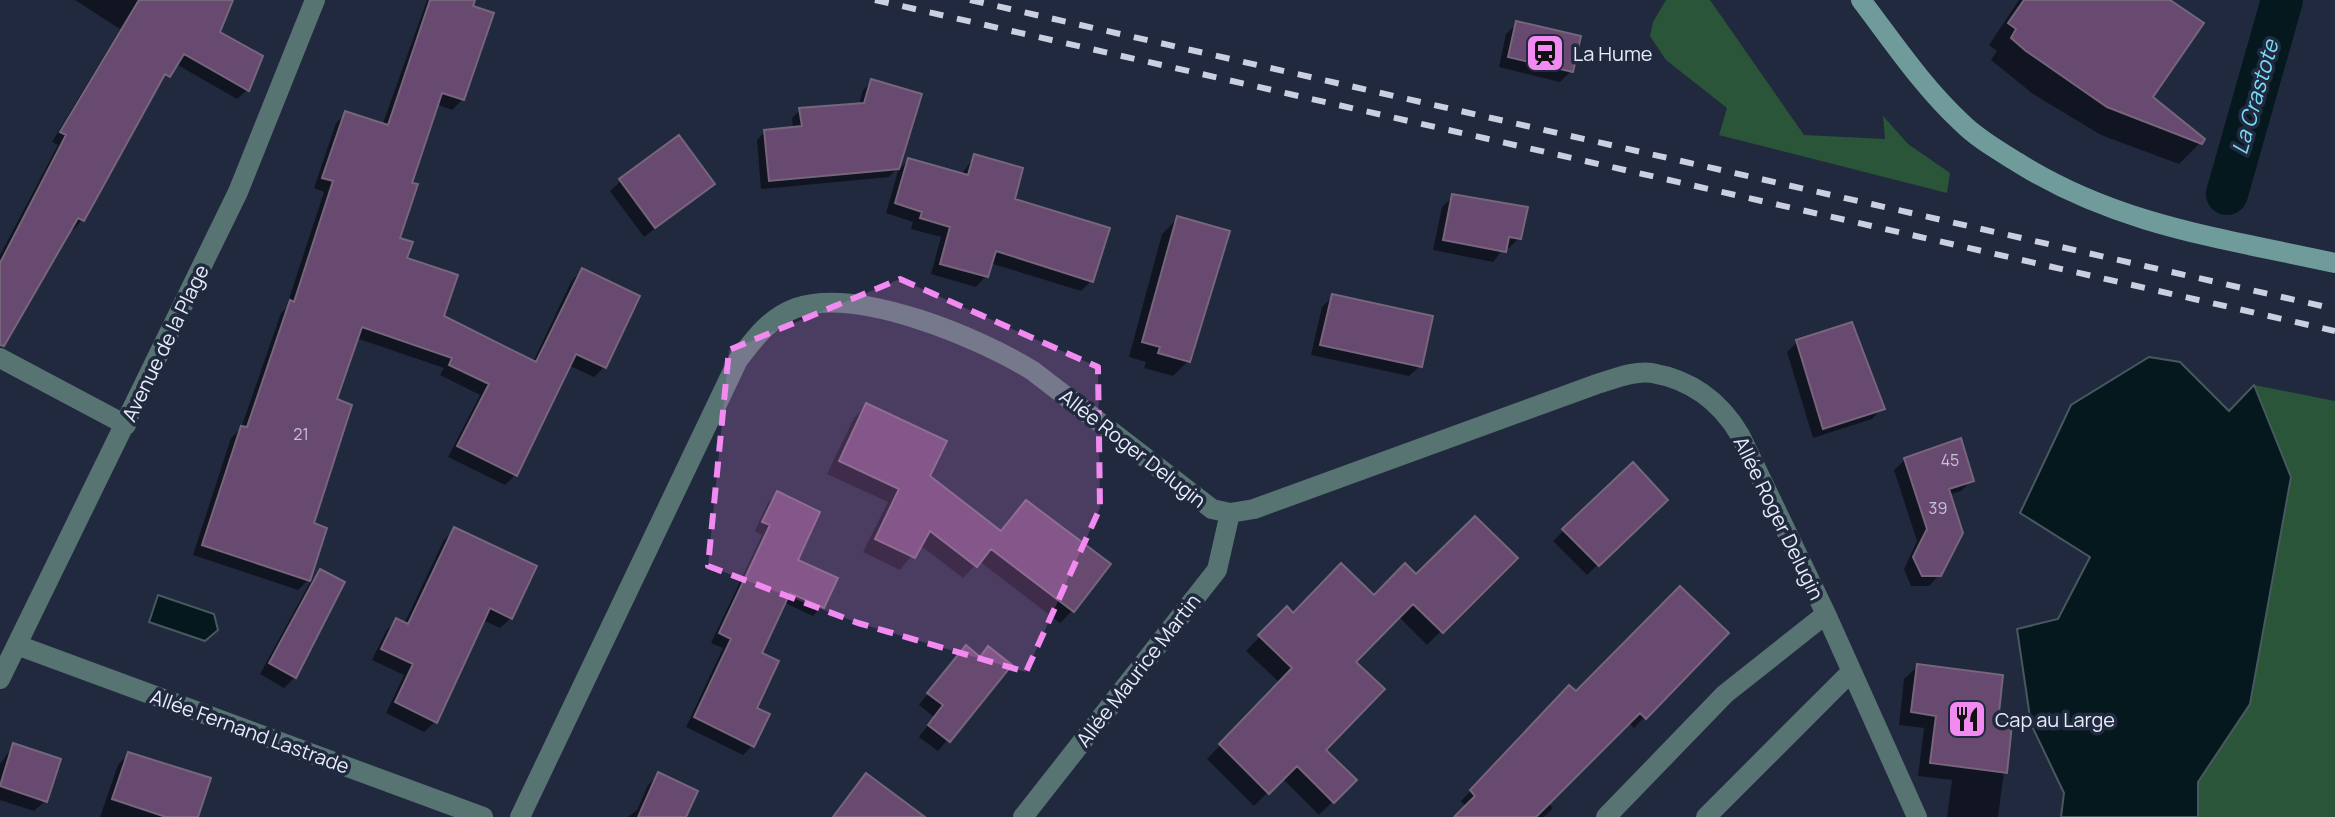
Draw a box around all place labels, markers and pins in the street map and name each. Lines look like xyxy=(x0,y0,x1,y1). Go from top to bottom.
station icon: La Hume xyxy=(1524,32,1566,74)
place label: La Hume xyxy=(1573,40,1652,67)
restaurant icon: Cap au Large xyxy=(1946,698,1988,740)
place label: Cap au Large xyxy=(1995,706,2115,733)

